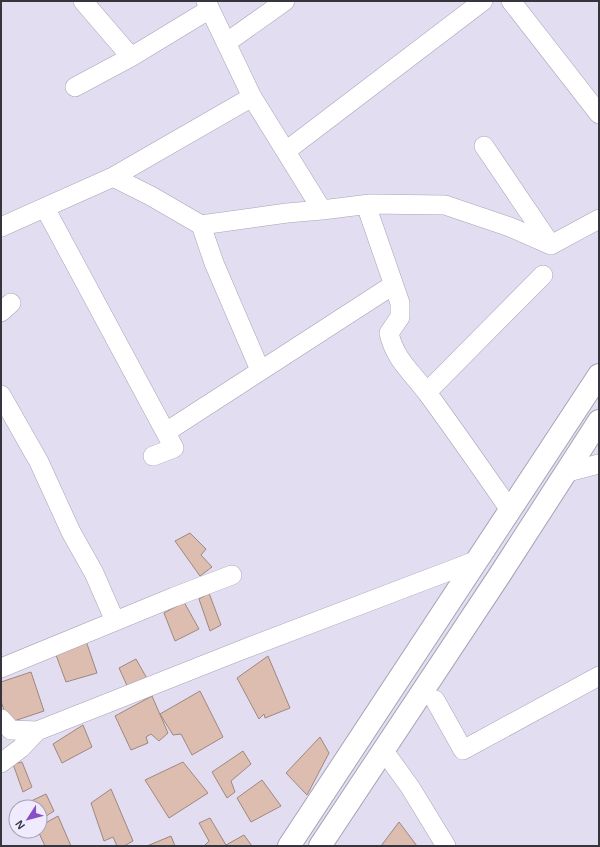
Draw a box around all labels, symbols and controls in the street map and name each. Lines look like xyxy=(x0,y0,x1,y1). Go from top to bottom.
north arrow xyxy=(8,799,48,839)
text: N xyxy=(13,818,27,832)

